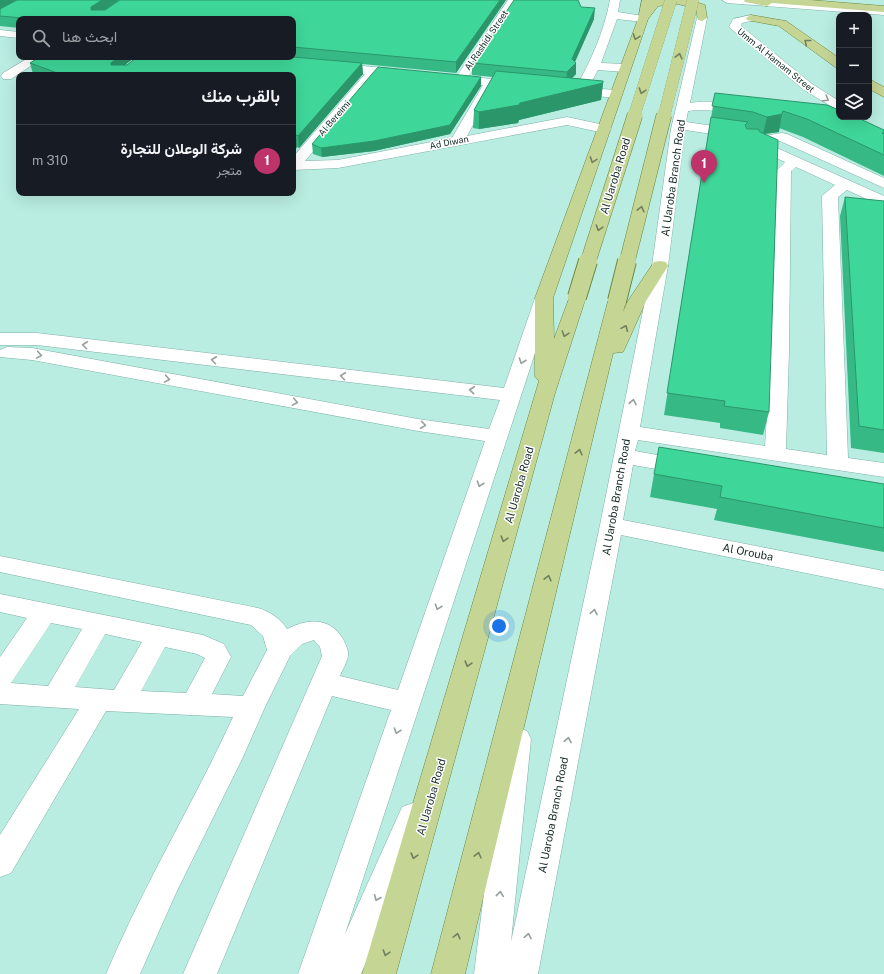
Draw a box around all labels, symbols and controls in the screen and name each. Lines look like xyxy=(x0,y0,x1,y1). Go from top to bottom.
street label: Al Rashidi Street xyxy=(462,7,511,72)
map controls xyxy=(836,12,872,120)
button: + xyxy=(836,12,872,48)
search box xyxy=(16,16,296,60)
street label: Umm Al Hamam Street xyxy=(735,25,817,95)
icon: search xyxy=(30,27,52,49)
text: ابحث هنا xyxy=(62,28,117,45)
one-way arrow xyxy=(632,34,641,41)
one-way arrow xyxy=(804,39,812,46)
button: − xyxy=(836,48,872,84)
one-way arrow xyxy=(675,52,683,59)
button: layers xyxy=(836,84,872,120)
text: بالقرب منك xyxy=(202,86,280,106)
one-way arrow xyxy=(638,87,647,94)
one-way arrow xyxy=(822,94,829,102)
street label: Al Bereimi xyxy=(316,98,352,138)
street label: Al Uaroba Branch Road xyxy=(659,119,687,237)
street label: Ad Diwan xyxy=(429,133,469,151)
street label: Al Uaroba Road xyxy=(598,136,632,216)
text: شركة الوعلان للتجارة xyxy=(121,140,242,157)
pin: 1 xyxy=(691,150,717,183)
text: 310 m xyxy=(32,153,68,168)
text: 1 xyxy=(264,153,270,168)
one-way arrow xyxy=(589,156,597,163)
text: متجر xyxy=(217,163,242,178)
one-way arrow xyxy=(636,206,644,212)
one-way arrow xyxy=(595,224,604,231)
one-way arrow xyxy=(620,325,628,333)
one-way arrow xyxy=(561,330,570,337)
one-way arrow xyxy=(82,341,88,350)
one-way arrow xyxy=(36,351,42,359)
one-way arrow xyxy=(211,356,217,365)
one-way arrow xyxy=(518,358,527,365)
one-way arrow xyxy=(340,371,346,380)
one-way arrow xyxy=(164,374,170,382)
one-way arrow xyxy=(469,386,475,395)
one-way arrow xyxy=(292,397,298,406)
one-way arrow xyxy=(629,399,637,405)
one-way arrow xyxy=(419,420,426,429)
street label: Al Uaroba Branch Road xyxy=(600,438,632,556)
street label: Al Uaroba Road xyxy=(502,445,536,525)
one-way arrow xyxy=(575,449,583,455)
one-way arrow xyxy=(476,481,485,488)
one-way arrow xyxy=(500,535,509,542)
street label: Al Orouba xyxy=(722,541,774,563)
one-way arrow xyxy=(543,575,551,581)
one-way arrow xyxy=(435,604,443,611)
one-way arrow xyxy=(589,609,597,615)
your location xyxy=(489,616,509,636)
one-way arrow xyxy=(465,661,473,667)
one-way arrow xyxy=(393,727,401,734)
one-way arrow xyxy=(563,737,571,743)
street label: Al Uaroba Branch Road xyxy=(536,756,570,874)
street label: Al Uaroba Road xyxy=(414,757,448,837)
one-way arrow xyxy=(473,851,481,858)
one-way arrow xyxy=(410,853,419,860)
one-way arrow xyxy=(495,890,504,897)
one-way arrow xyxy=(374,894,382,902)
one-way arrow xyxy=(452,933,461,940)
one-way arrow xyxy=(524,933,532,939)
one-way arrow xyxy=(382,950,391,957)

